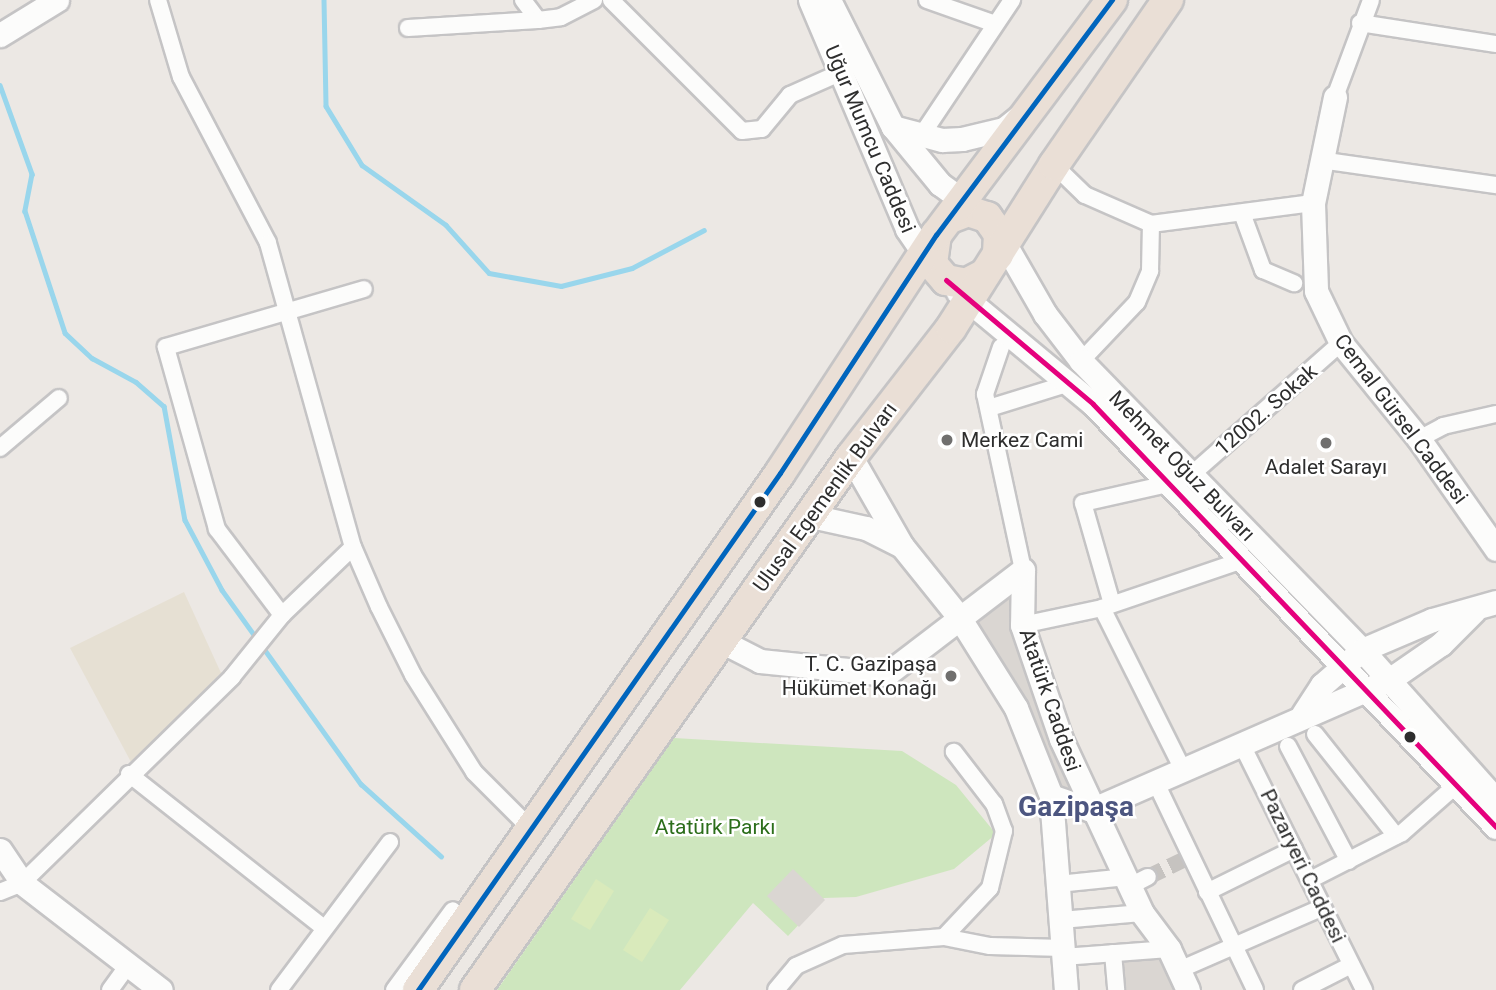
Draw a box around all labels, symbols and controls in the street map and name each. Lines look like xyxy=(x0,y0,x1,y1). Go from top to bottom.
street label: Uğur Mumcu Caddesi xyxy=(819,41,921,237)
street label: Cemal Gürsel Caddesi xyxy=(1329,329,1473,509)
street label: 12002. Sokak xyxy=(1210,359,1322,461)
street label: Mehmet Oğuz Bulvarı xyxy=(1104,385,1260,547)
street label: Ulusal Egemenlik Bulvarı xyxy=(748,397,902,597)
place label: Merkez Cami xyxy=(961,427,1083,453)
marker: Merkez Cami xyxy=(939,432,955,448)
marker: Adalet Sarayı xyxy=(1318,435,1334,451)
place label: Adalet Sarayı xyxy=(1265,454,1387,480)
unlabelled marker xyxy=(753,495,767,509)
street label: Atatürk Caddesi xyxy=(1014,625,1086,775)
place label: T. C. Gazipaşa Hükümet Konağı xyxy=(782,651,937,701)
marker: T. C. Gazipaşa Hükümet Konağı xyxy=(943,668,959,684)
unlabelled marker xyxy=(1403,730,1417,744)
street label: Pazaryeri Caddesi xyxy=(1255,785,1351,947)
district label: Gazipaşa xyxy=(1018,790,1134,824)
park label: Atatürk Parkı xyxy=(655,814,775,840)

